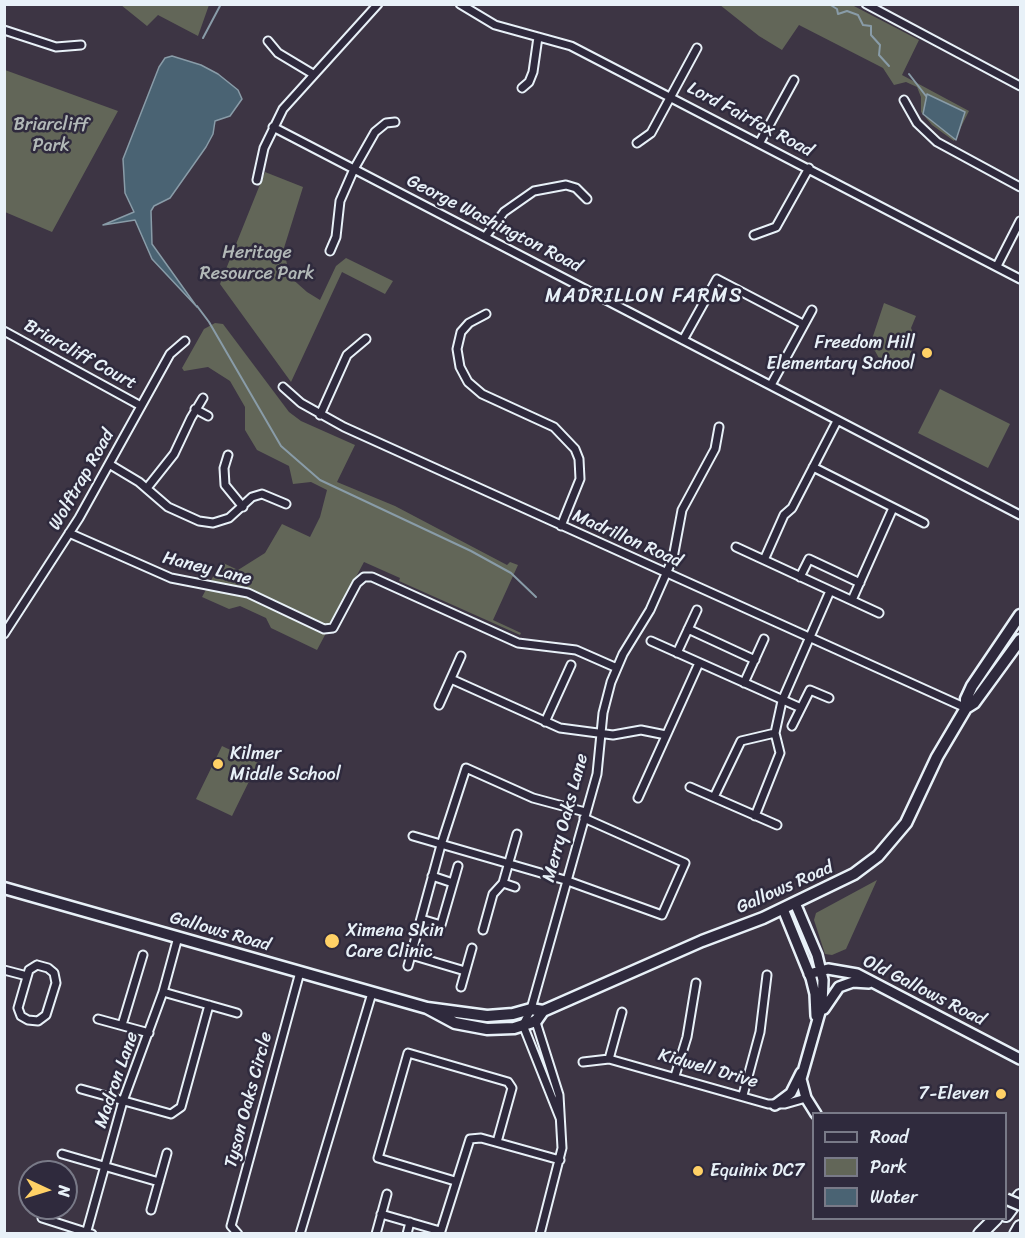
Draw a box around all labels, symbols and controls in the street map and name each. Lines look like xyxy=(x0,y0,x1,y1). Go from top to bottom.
street label: Lord Fairfax Road xyxy=(683,78,817,162)
park label: Briarcliff Park xyxy=(13,114,89,156)
street label: George Washington Road xyxy=(403,170,585,278)
park label: Heritage Resource Park xyxy=(200,242,314,284)
district label: MADRILLON FARMS xyxy=(546,285,742,309)
street label: Briarcliff Court xyxy=(20,315,140,395)
place label: Freedom Hill Elementary School xyxy=(766,332,915,374)
marker: Freedom Hill Elementary School xyxy=(920,346,934,360)
street label: Wolftrap Road xyxy=(45,426,119,534)
street label: Madrillon Road xyxy=(569,505,685,573)
street label: Haney Lane xyxy=(160,548,254,590)
place label: Kilmer Middle School xyxy=(230,743,341,786)
street label: Merry Oaks Lane xyxy=(538,751,594,885)
marker: Kilmer Middle School xyxy=(211,757,225,771)
street label: Gallows Road xyxy=(733,857,837,919)
street label: Gallows Road xyxy=(167,907,273,957)
place label: Ximena Skin Care Clinic xyxy=(346,920,444,962)
marker: Ximena Skin Care Clinic xyxy=(323,932,341,950)
street label: Old Gallows Road xyxy=(859,951,989,1031)
street label: Madron Lane xyxy=(90,1029,144,1131)
street label: Tyson Oaks Circle xyxy=(220,1030,278,1170)
street label: Kidwell Drive xyxy=(656,1044,760,1094)
place label: 7-Eleven xyxy=(919,1083,989,1105)
marker: 7-Eleven xyxy=(994,1087,1008,1101)
legend xyxy=(812,1112,1007,1220)
text: Road xyxy=(870,1121,909,1153)
text: Park xyxy=(870,1151,907,1183)
north arrow xyxy=(18,1160,78,1220)
place label: Equinix DC7 xyxy=(710,1160,804,1182)
marker: Equinix DC7 xyxy=(691,1164,705,1178)
text: Water xyxy=(870,1181,917,1213)
text: N xyxy=(50,1185,79,1198)

